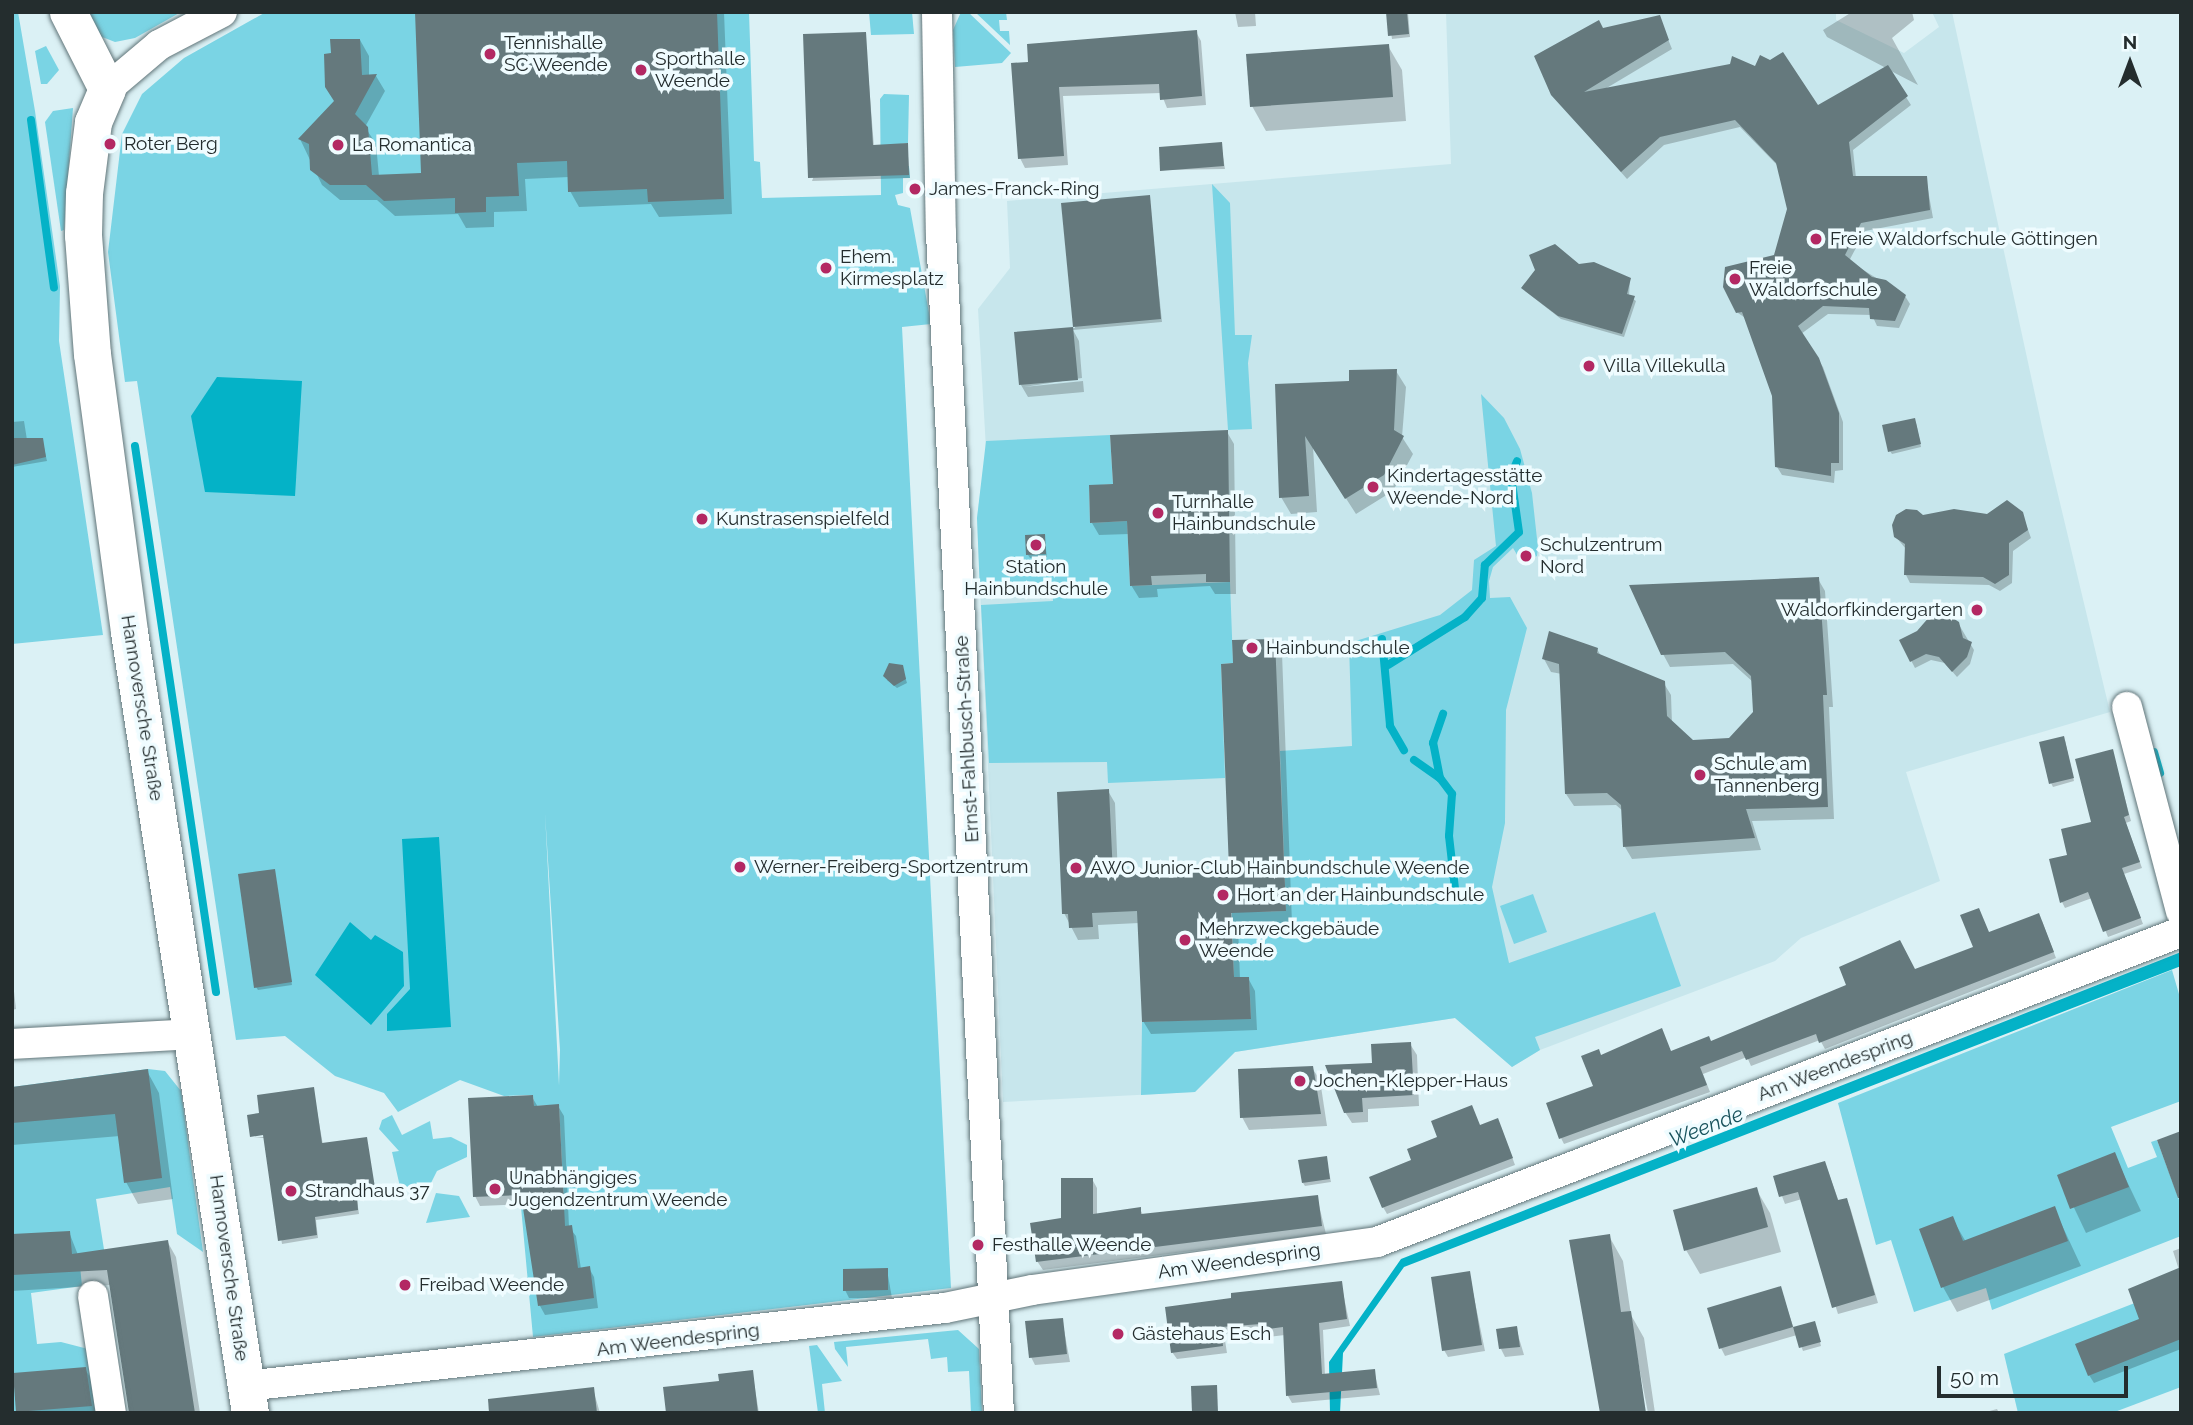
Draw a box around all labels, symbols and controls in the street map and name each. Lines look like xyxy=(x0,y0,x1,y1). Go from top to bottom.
north arrow xyxy=(2095,28,2165,98)
text: N xyxy=(2123,31,2137,53)
place label: Tennishalle SC Weende xyxy=(504,32,608,76)
marker: Tennishalle SC Weende xyxy=(482,46,498,62)
place label: Sporthalle Weende xyxy=(655,48,746,92)
marker: Sporthalle Weende xyxy=(633,62,649,78)
place label: Roter Berg xyxy=(124,133,218,155)
place label: La Romantica xyxy=(352,134,472,156)
marker: Roter Berg xyxy=(102,136,118,152)
marker: La Romantica xyxy=(330,137,346,153)
place label: James-Franck-Ring xyxy=(929,178,1100,200)
marker: James-Franck-Ring xyxy=(907,181,923,197)
place label: Freie Waldorfschule Göttingen xyxy=(1830,228,2098,250)
marker: Freie Waldorfschule Göttingen xyxy=(1808,231,1824,247)
place label: Ehem. Kirmesplatz xyxy=(840,246,944,290)
place label: Freie Waldorfschule xyxy=(1749,257,1878,301)
marker: Ehem. Kirmesplatz xyxy=(818,260,834,276)
marker: Freie Waldorfschule xyxy=(1727,271,1743,287)
place label: Villa Villekulla xyxy=(1603,355,1726,377)
marker: Villa Villekulla xyxy=(1581,358,1597,374)
place label: Kindertagesstätte Weende-Nord xyxy=(1387,465,1542,509)
marker: Kindertagesstätte Weende-Nord xyxy=(1365,479,1381,495)
place label: Turnhalle Hainbundschule xyxy=(1172,491,1316,535)
marker: Turnhalle Hainbundschule xyxy=(1150,505,1166,521)
place label: Kunstrasenspielfeld xyxy=(716,508,890,530)
marker: Kunstrasenspielfeld xyxy=(694,511,710,527)
place label: Schulzentrum Nord xyxy=(1540,534,1663,578)
marker: Station Hainbundschule xyxy=(1028,537,1044,553)
marker: Schulzentrum Nord xyxy=(1518,548,1534,564)
place label: Station Hainbundschule xyxy=(964,556,1108,600)
place label: Waldorfkindergarten xyxy=(1781,599,1963,621)
marker: Waldorfkindergarten xyxy=(1969,602,1985,618)
street label: Hannoversche Straße xyxy=(116,613,168,803)
street label: Ernst-Fahlbusch-Straße xyxy=(950,635,984,843)
place label: Hainbundschule xyxy=(1266,637,1410,659)
marker: Hainbundschule xyxy=(1244,640,1260,656)
place label: Schule am Tannenberg xyxy=(1714,753,1819,797)
marker: Schule am Tannenberg xyxy=(1692,767,1708,783)
place label: Werner-Freiberg-Sportzentrum xyxy=(754,856,1028,878)
place label: AWO Junior-Club Hainbundschule Weende xyxy=(1090,857,1471,879)
marker: Werner-Freiberg-Sportzentrum xyxy=(732,859,748,875)
marker: AWO Junior-Club Hainbundschule Weende xyxy=(1068,860,1084,876)
place label: Hort an der Hainbundschule xyxy=(1237,884,1485,906)
marker: Hort an der Hainbundschule xyxy=(1215,887,1231,903)
place label: Mehrzweckgebäude Weende xyxy=(1199,918,1379,962)
marker: Mehrzweckgebäude Weende xyxy=(1177,932,1193,948)
street label: Am Weendespring xyxy=(1754,1026,1916,1106)
place label: Jochen-Klepper-Haus xyxy=(1314,1070,1508,1092)
marker: Jochen-Klepper-Haus xyxy=(1292,1073,1308,1089)
water label: Weende xyxy=(1665,1101,1747,1153)
place label: Unabhängiges Jugendzentrum Weende xyxy=(509,1167,728,1211)
street label: Hannoversche Straße xyxy=(205,1173,253,1363)
place label: Strandhaus 37 xyxy=(305,1180,430,1202)
marker: Unabhängiges Jugendzentrum Weende xyxy=(487,1181,503,1197)
marker: Strandhaus 37 xyxy=(283,1183,299,1199)
place label: Festhalle Weende xyxy=(992,1234,1152,1256)
marker: Festhalle Weende xyxy=(970,1237,986,1253)
street label: Am Weendespring xyxy=(1156,1238,1322,1284)
place label: Freibad Weende xyxy=(419,1274,565,1296)
marker: Freibad Weende xyxy=(397,1277,413,1293)
street label: Am Weendespring xyxy=(595,1319,761,1361)
place label: Gästehaus Esch xyxy=(1132,1323,1271,1345)
marker: Gästehaus Esch xyxy=(1110,1326,1126,1342)
scale bar xyxy=(1941,1352,2132,1396)
text: 50 m xyxy=(1950,1365,1999,1390)

